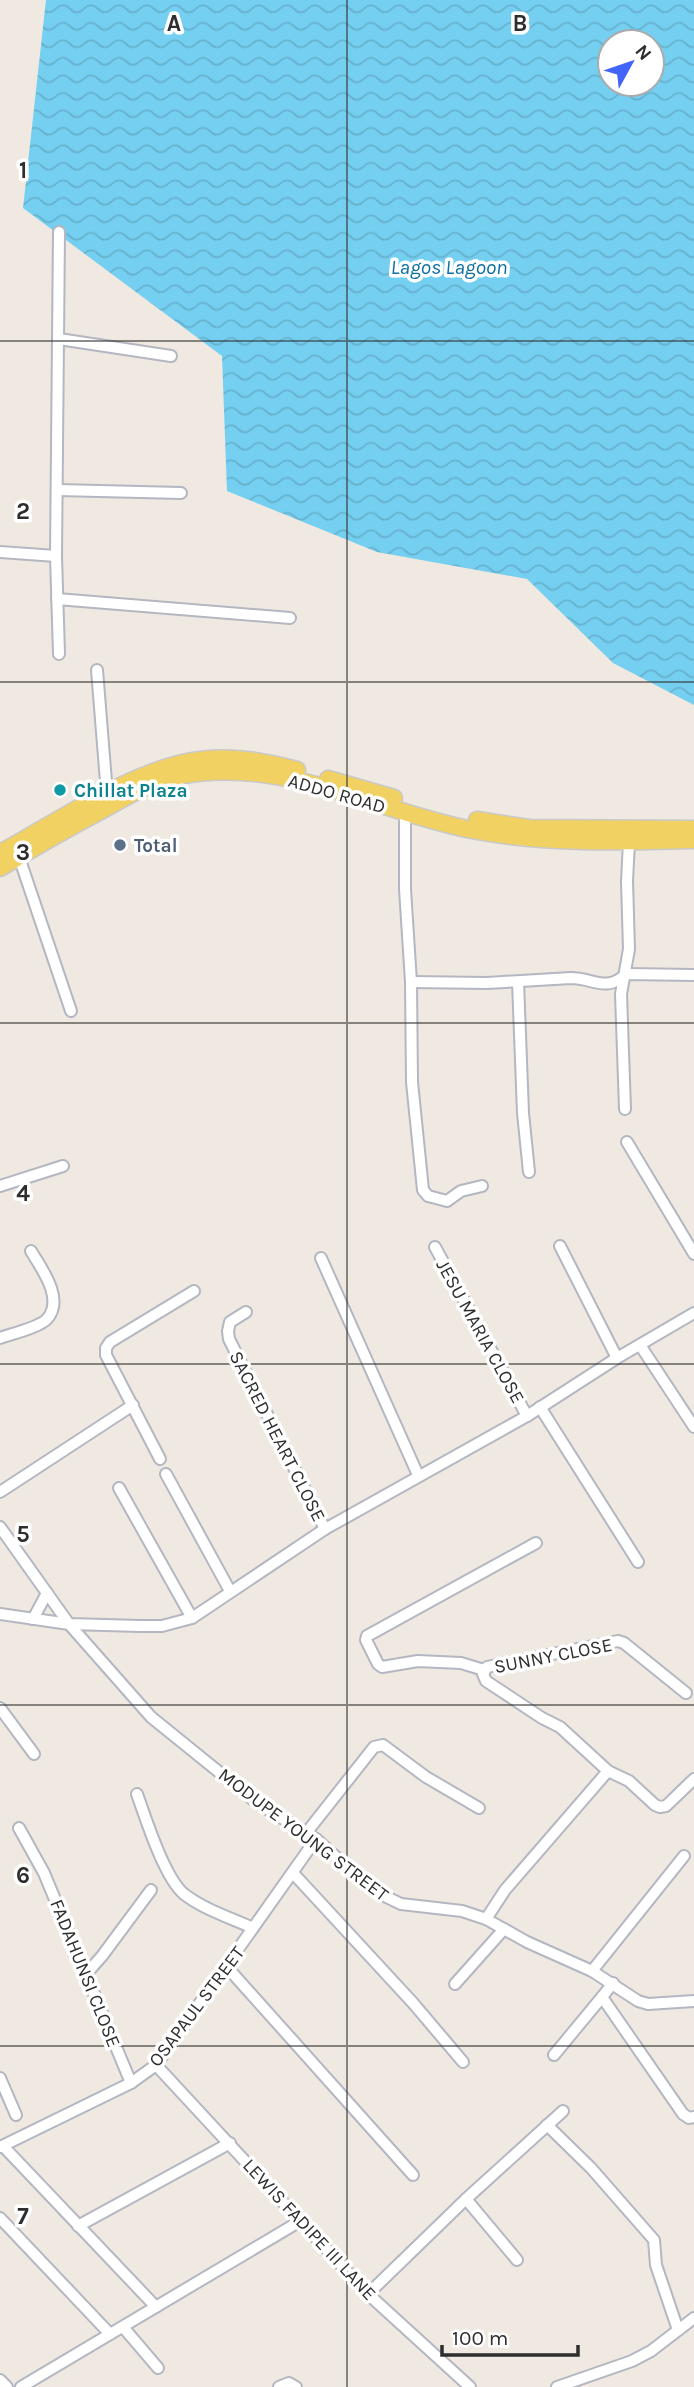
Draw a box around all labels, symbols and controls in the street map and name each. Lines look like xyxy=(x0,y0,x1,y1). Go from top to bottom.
text: A xyxy=(167,10,181,37)
text: B xyxy=(513,10,527,37)
north arrow xyxy=(596,28,666,98)
text: N xyxy=(630,40,656,65)
text: 1 xyxy=(19,157,27,184)
water label: Lagos Lagoon xyxy=(391,255,507,279)
text: 2 xyxy=(16,498,30,525)
street label: ADDO ROAD xyxy=(286,770,388,818)
place label: Chillat Plaza xyxy=(74,780,188,802)
marker: Chillat Plaza xyxy=(52,782,68,798)
place label: Total xyxy=(134,835,178,857)
marker: Total xyxy=(112,837,128,853)
text: 3 xyxy=(16,839,30,866)
text: 4 xyxy=(16,1180,30,1207)
street label: JESU MARIA CLOSE xyxy=(431,1256,529,1407)
street label: SACRED HEART CLOSE xyxy=(225,1348,330,1525)
text: 5 xyxy=(16,1521,30,1548)
street label: SUNNY CLOSE xyxy=(492,1634,614,1678)
street label: MODUPE YOUNG STREET xyxy=(214,1764,393,1906)
text: 6 xyxy=(16,1862,30,1889)
street label: FADAHUNSI CLOSE xyxy=(45,1896,125,2051)
street label: OSAPAUL STREET xyxy=(144,1942,249,2071)
street label: LEWIS FADIPE III LANE xyxy=(238,2154,380,2305)
text: 7 xyxy=(17,2203,29,2230)
scale bar xyxy=(442,2314,578,2358)
text: 100 m xyxy=(452,2326,509,2350)

